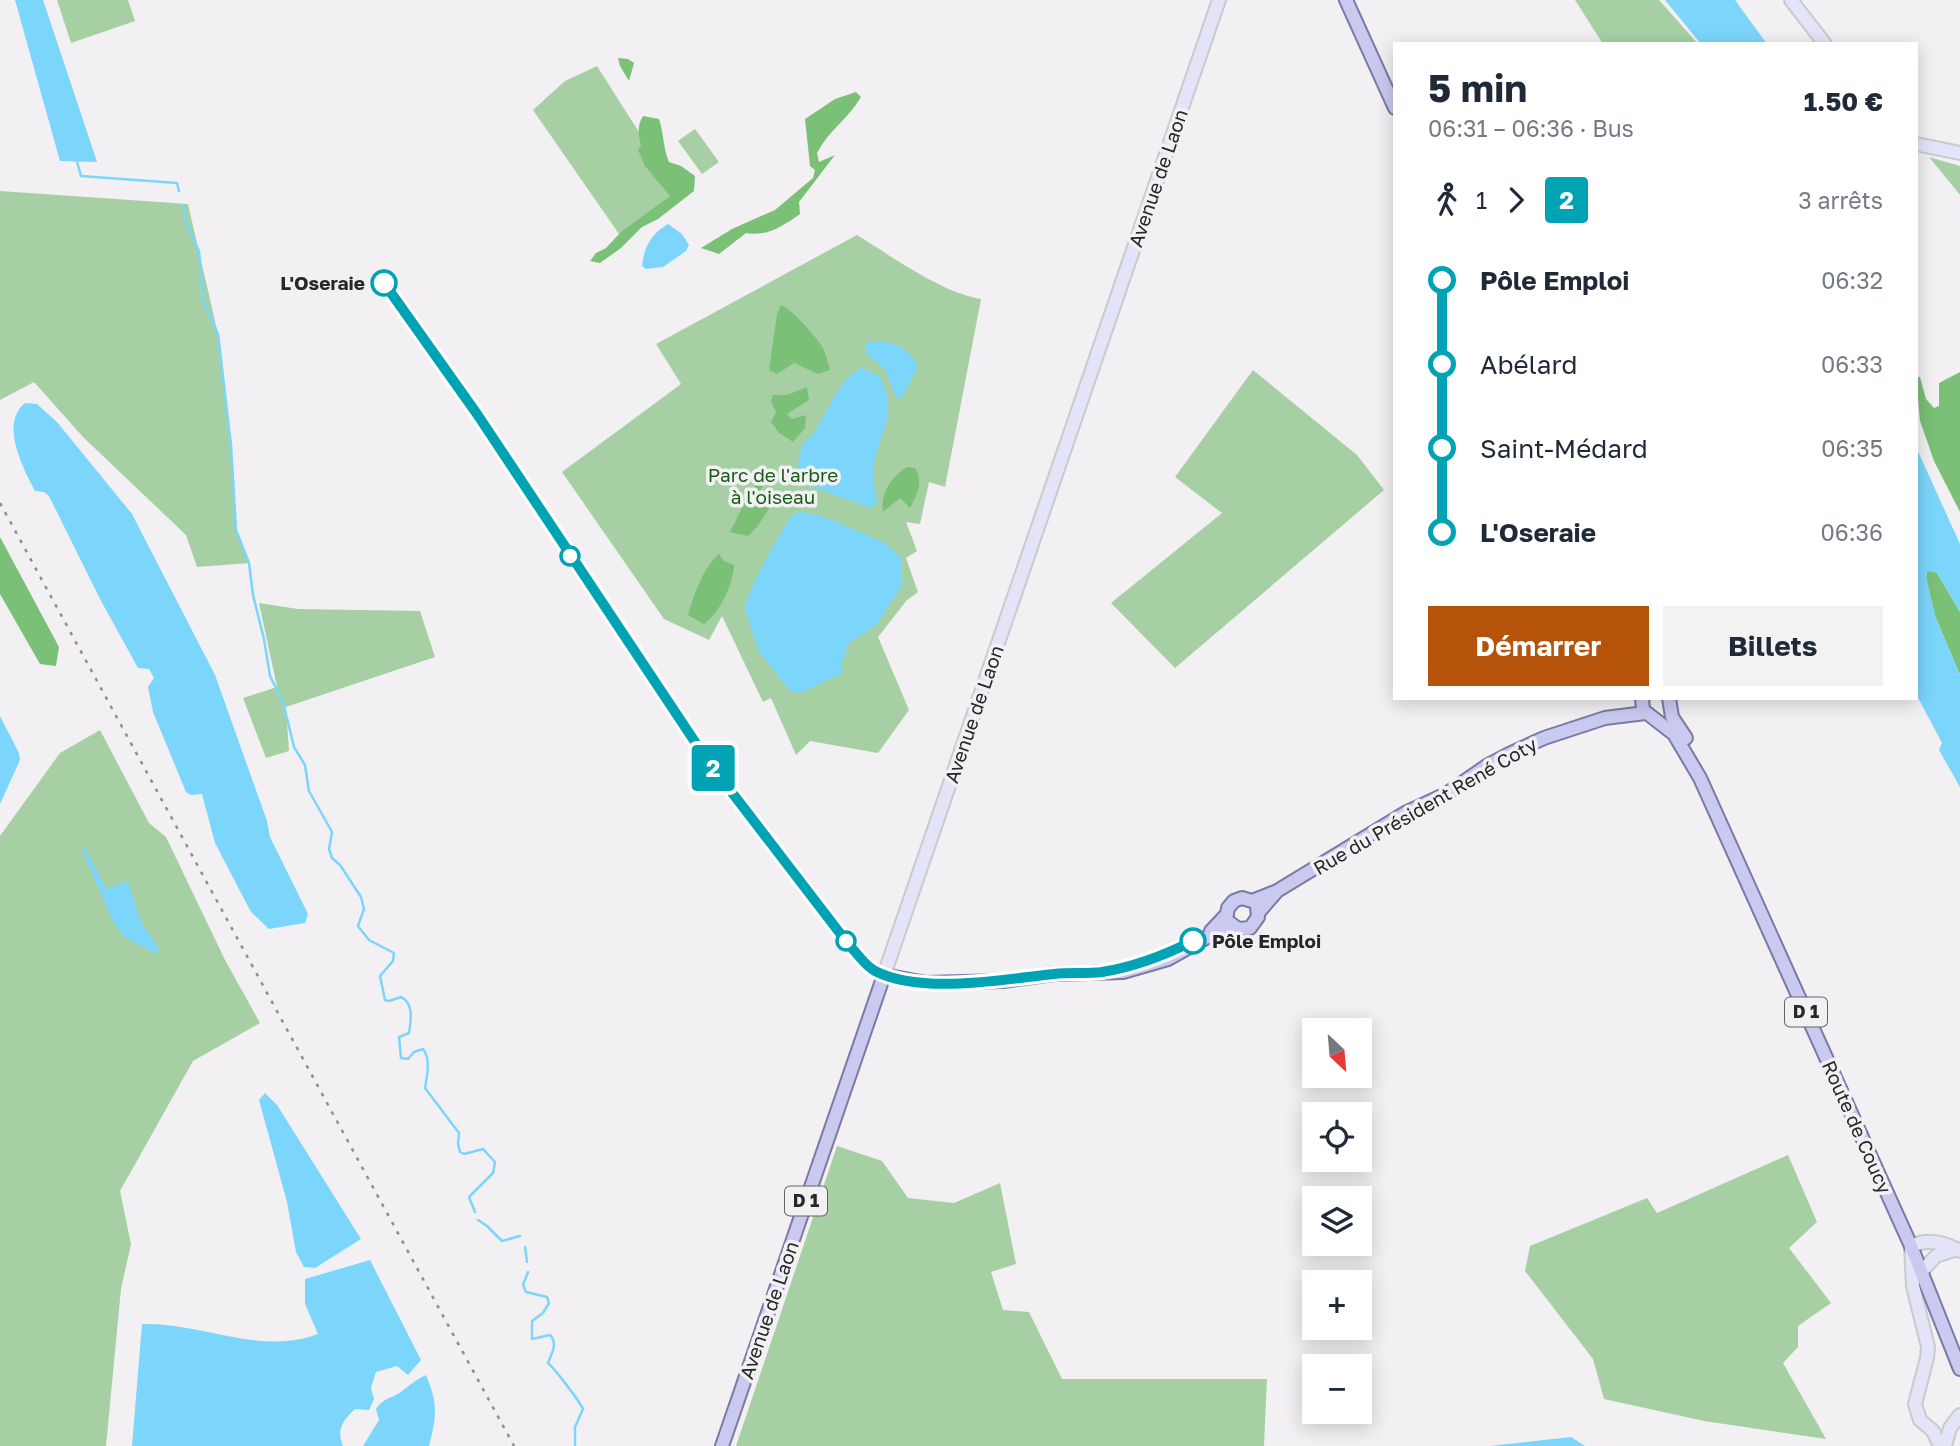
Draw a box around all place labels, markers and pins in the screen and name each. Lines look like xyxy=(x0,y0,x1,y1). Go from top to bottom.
marker: L'Oseraie xyxy=(371,270,397,296)
place label: L'Oseraie xyxy=(280,271,365,294)
unlabelled marker xyxy=(560,546,580,566)
marker: Pôle Emploi xyxy=(1180,928,1206,954)
place label: Pôle Emploi xyxy=(1212,929,1321,952)
unlabelled marker xyxy=(836,931,856,951)

